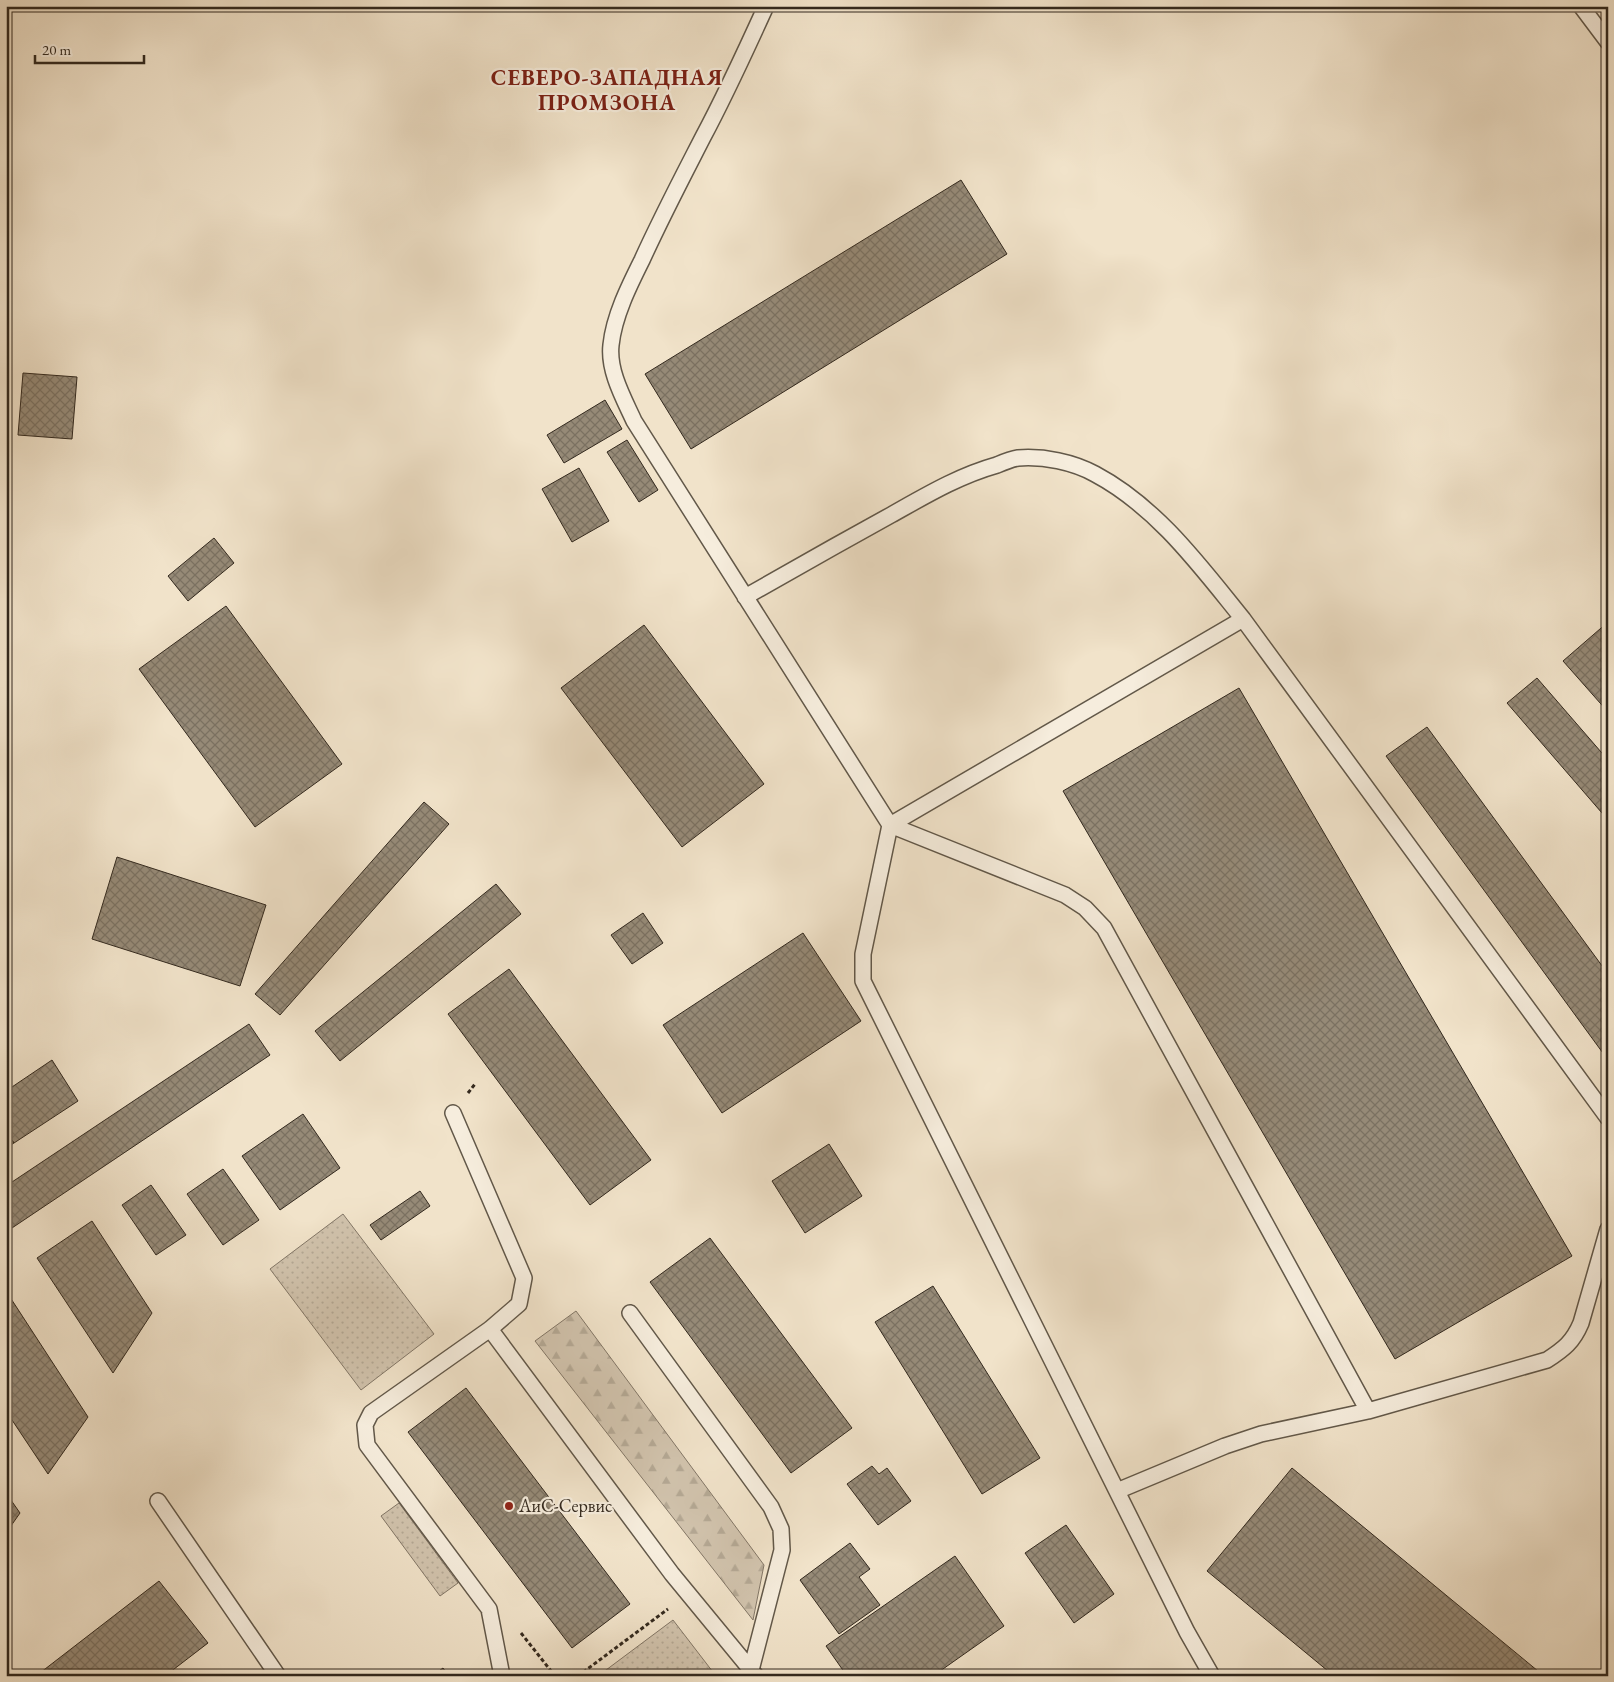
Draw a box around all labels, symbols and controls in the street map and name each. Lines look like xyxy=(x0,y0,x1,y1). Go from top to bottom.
scale bar xyxy=(35,32,144,64)
text: 20 m xyxy=(42,40,71,59)
district label: СЕВЕРО-ЗАПАДНАЯ ПРОМЗОНА xyxy=(491,63,723,117)
place label: АиС-Сервис xyxy=(518,1494,612,1517)
marker: АиС-Сервис xyxy=(503,1500,515,1512)

